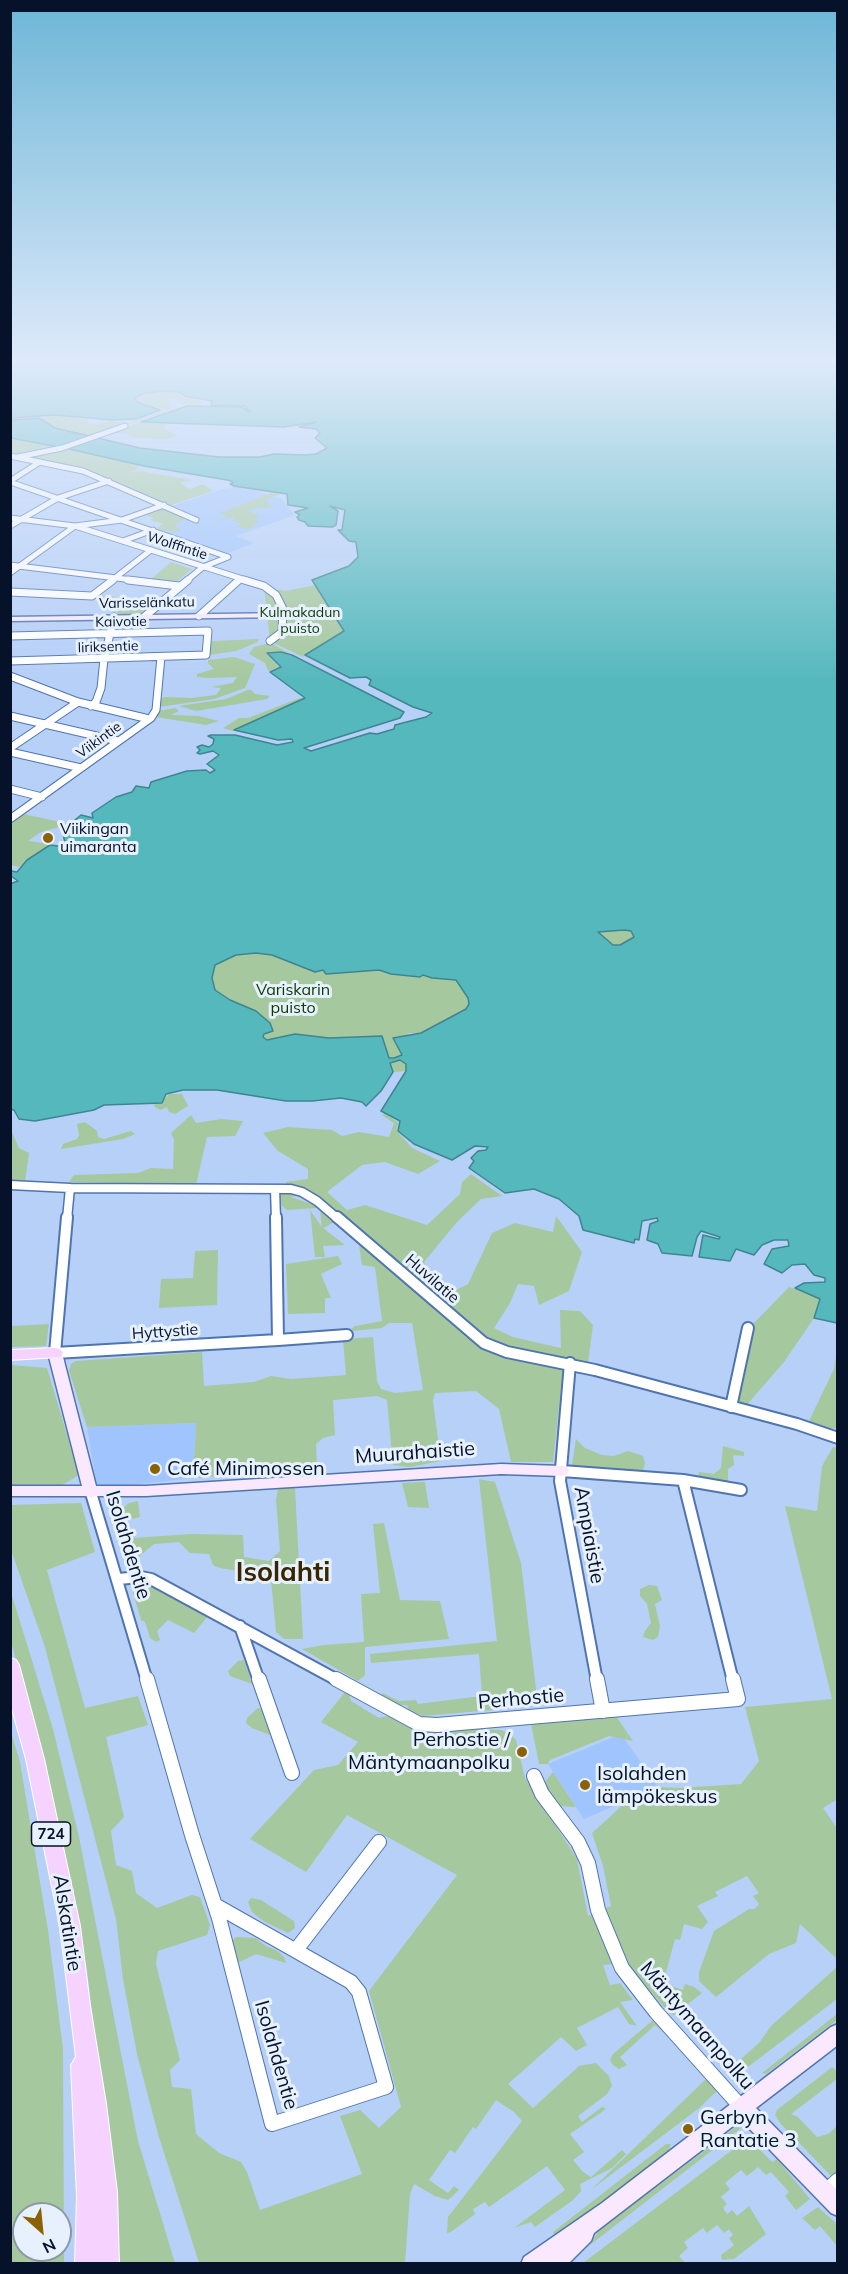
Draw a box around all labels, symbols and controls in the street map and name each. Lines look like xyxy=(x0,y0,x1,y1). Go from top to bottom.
street label: Wolffintie xyxy=(145,528,209,564)
street label: Varisselänkatu xyxy=(99,594,195,612)
park label: Kulmakadun puisto xyxy=(259,605,341,638)
street label: Kaivotie xyxy=(95,613,147,631)
street label: Iiriksentie xyxy=(77,638,139,656)
street label: Viikintie xyxy=(73,718,125,762)
place label: Viikingan uimaranta xyxy=(60,819,137,857)
marker: Viikingan uimaranta xyxy=(41,831,55,845)
park label: Variskarin puisto xyxy=(256,980,330,1018)
street label: Huvilatie xyxy=(401,1250,463,1308)
street label: Hyttystie xyxy=(131,1320,199,1344)
street label: Muurahaistie xyxy=(354,1437,476,1469)
place label: Café Minimossen xyxy=(167,1457,325,1481)
marker: Café Minimossen xyxy=(148,1462,162,1476)
street label: Ampiaistie xyxy=(569,1485,609,1585)
street label: Isolahdentie xyxy=(100,1488,156,1602)
district label: Isolahti xyxy=(236,1557,330,1589)
street label: Perhostie xyxy=(477,1683,565,1715)
place label: Perhostie / Mäntymaanpolku xyxy=(348,1728,510,1775)
marker: Perhostie / Mäntymaanpolku xyxy=(515,1745,529,1759)
place label: Isolahden lämpökeskus xyxy=(597,1762,717,1809)
marker: Isolahden lämpökeskus xyxy=(578,1778,592,1792)
road number: 724 xyxy=(32,1822,70,1846)
street label: Alskatintie xyxy=(48,1873,86,1973)
street label: Mäntymaanpolku xyxy=(635,1957,759,2095)
street label: Isolahdentie xyxy=(249,1998,303,2112)
place label: Gerbyn Rantatie 3 xyxy=(700,2106,796,2153)
marker: Gerbyn Rantatie 3 xyxy=(681,2122,695,2136)
north arrow xyxy=(12,2202,72,2262)
text: N xyxy=(39,2235,59,2258)

